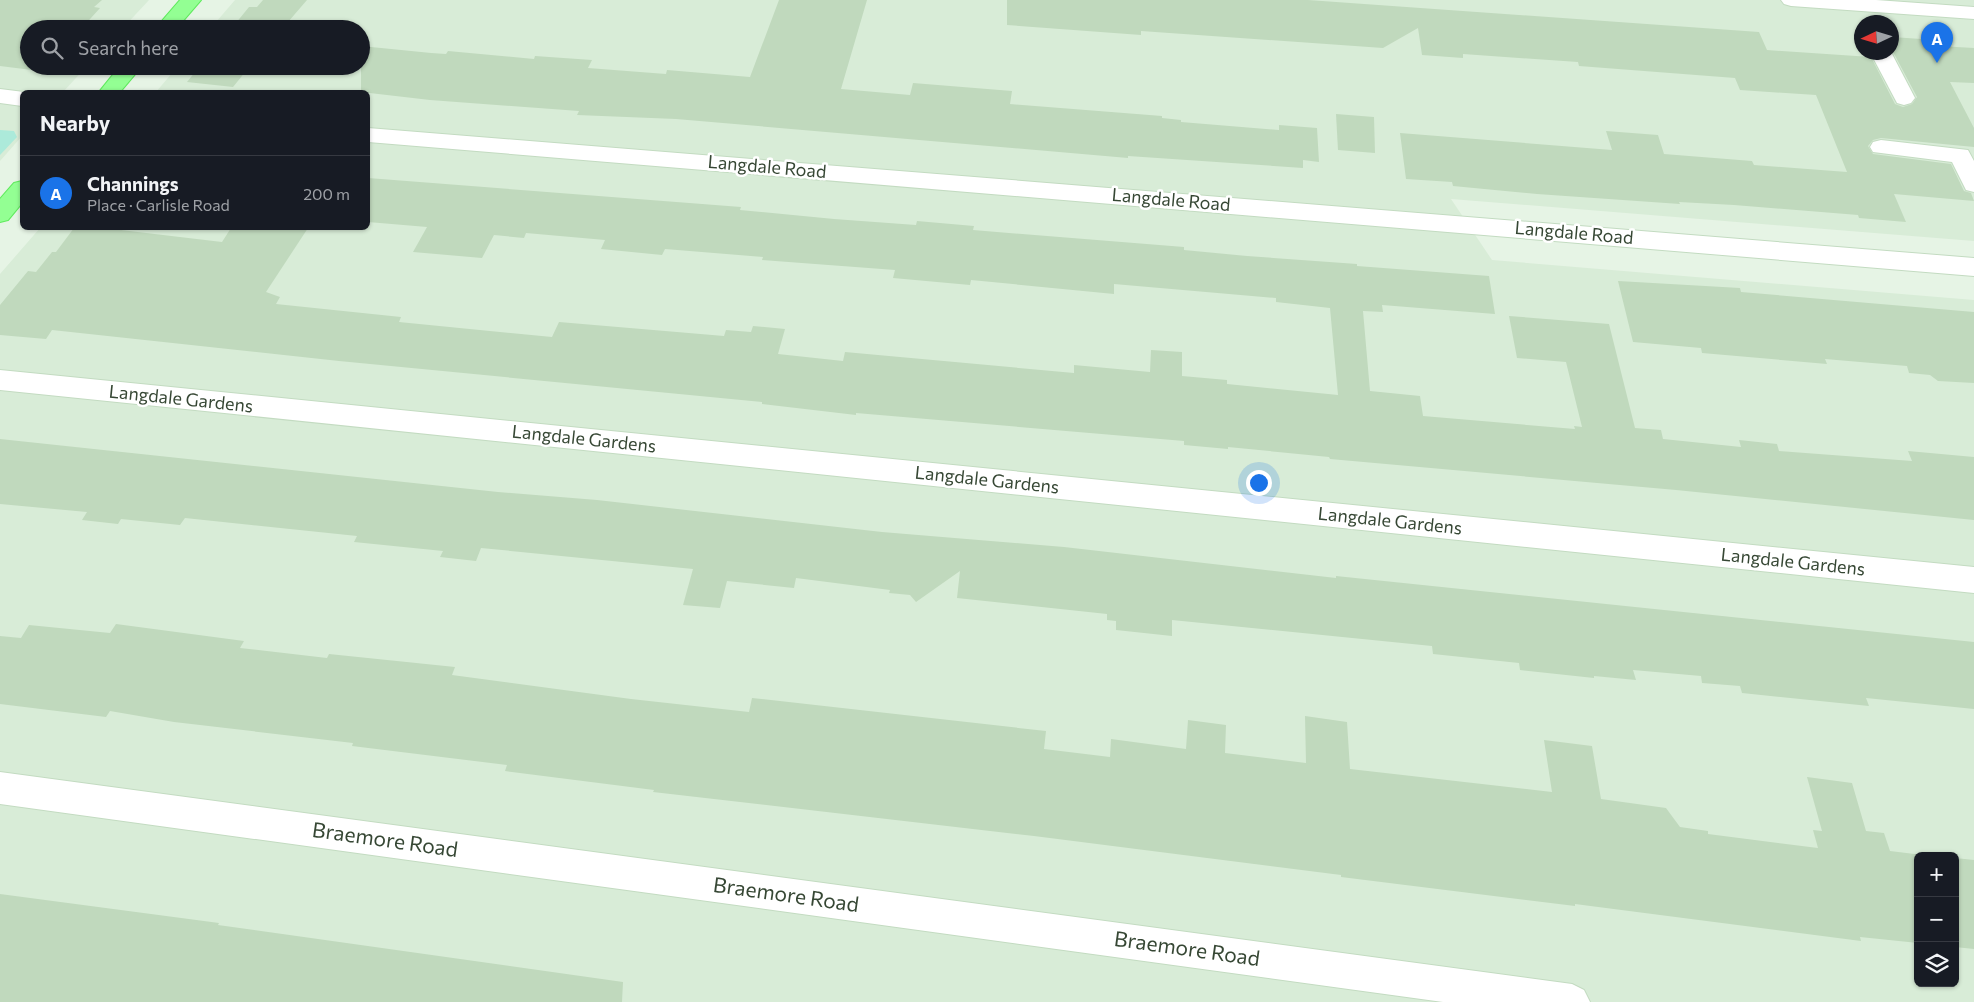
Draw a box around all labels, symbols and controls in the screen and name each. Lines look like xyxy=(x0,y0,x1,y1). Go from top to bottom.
north arrow xyxy=(1854,15,1899,60)
search box xyxy=(20,20,370,75)
pin: A xyxy=(1921,22,1953,63)
icon: search xyxy=(38,34,66,62)
text: Search here xyxy=(78,36,178,59)
text: Nearby xyxy=(40,110,110,135)
street label: Langdale Road xyxy=(707,150,827,182)
text: Channings xyxy=(87,172,179,195)
street label: Langdale Road xyxy=(1111,183,1231,215)
text: A xyxy=(50,184,62,203)
text: 200 m xyxy=(303,184,350,203)
text: Place · Carlisle Road xyxy=(87,195,230,214)
street label: Langdale Road xyxy=(1514,216,1634,248)
street label: Langdale Gardens xyxy=(108,379,254,417)
street label: Langdale Gardens xyxy=(511,419,657,457)
street label: Langdale Gardens xyxy=(914,460,1060,498)
your location xyxy=(1246,470,1272,496)
street label: Langdale Gardens xyxy=(1317,501,1463,539)
street label: Langdale Gardens xyxy=(1720,542,1866,580)
street label: Braemore Road xyxy=(311,816,460,861)
map controls xyxy=(1914,852,1959,987)
button: + xyxy=(1914,852,1959,897)
street label: Braemore Road xyxy=(712,871,861,916)
button: − xyxy=(1914,897,1959,942)
street label: Braemore Road xyxy=(1113,925,1262,970)
button: layers xyxy=(1914,942,1959,987)

